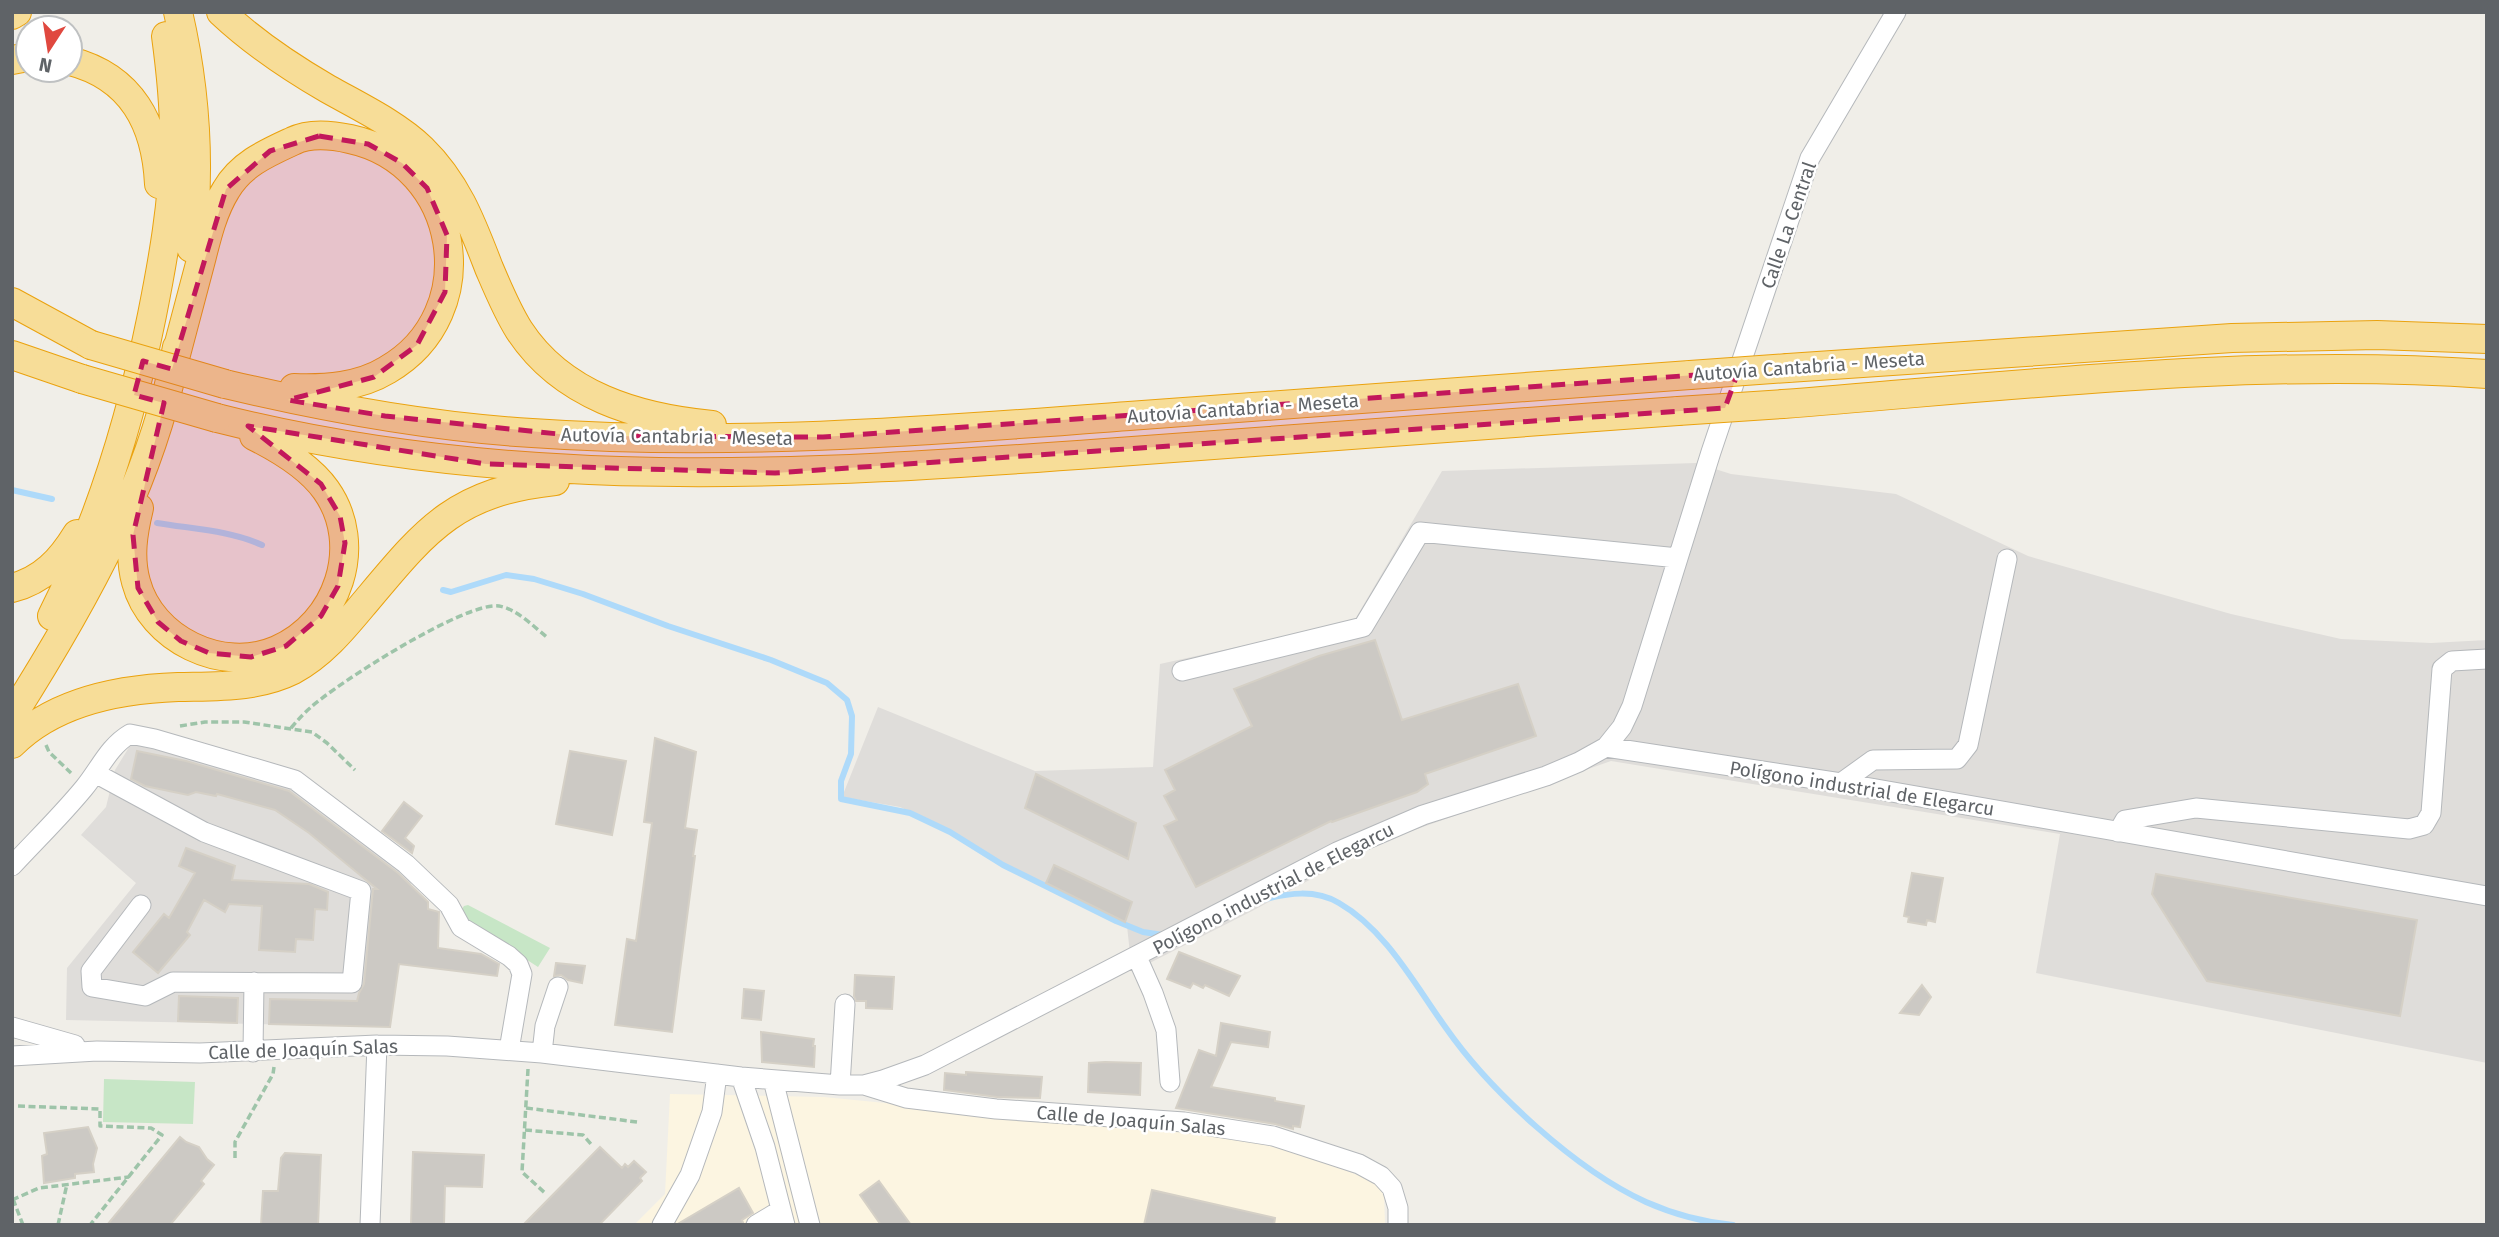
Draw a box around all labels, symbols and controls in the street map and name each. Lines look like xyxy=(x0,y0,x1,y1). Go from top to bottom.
north arrow xyxy=(14,14,84,84)
text: N xyxy=(37,53,54,78)
street label: Calle La Central xyxy=(1756,158,1821,292)
street label: Autovía Cantabria - Meseta xyxy=(1692,347,1926,386)
street label: Autovía Cantabria - Meseta xyxy=(1126,389,1360,428)
street label: Autovía Cantabria - Meseta xyxy=(561,423,793,450)
street label: Polígono industrial de Elegarcu xyxy=(1728,756,1996,821)
street label: Polígono industrial de Elegarcu xyxy=(1149,817,1398,959)
street label: Calle de Joaquín Salas xyxy=(208,1035,398,1064)
street label: Calle de Joaquín Salas xyxy=(1035,1101,1227,1140)

